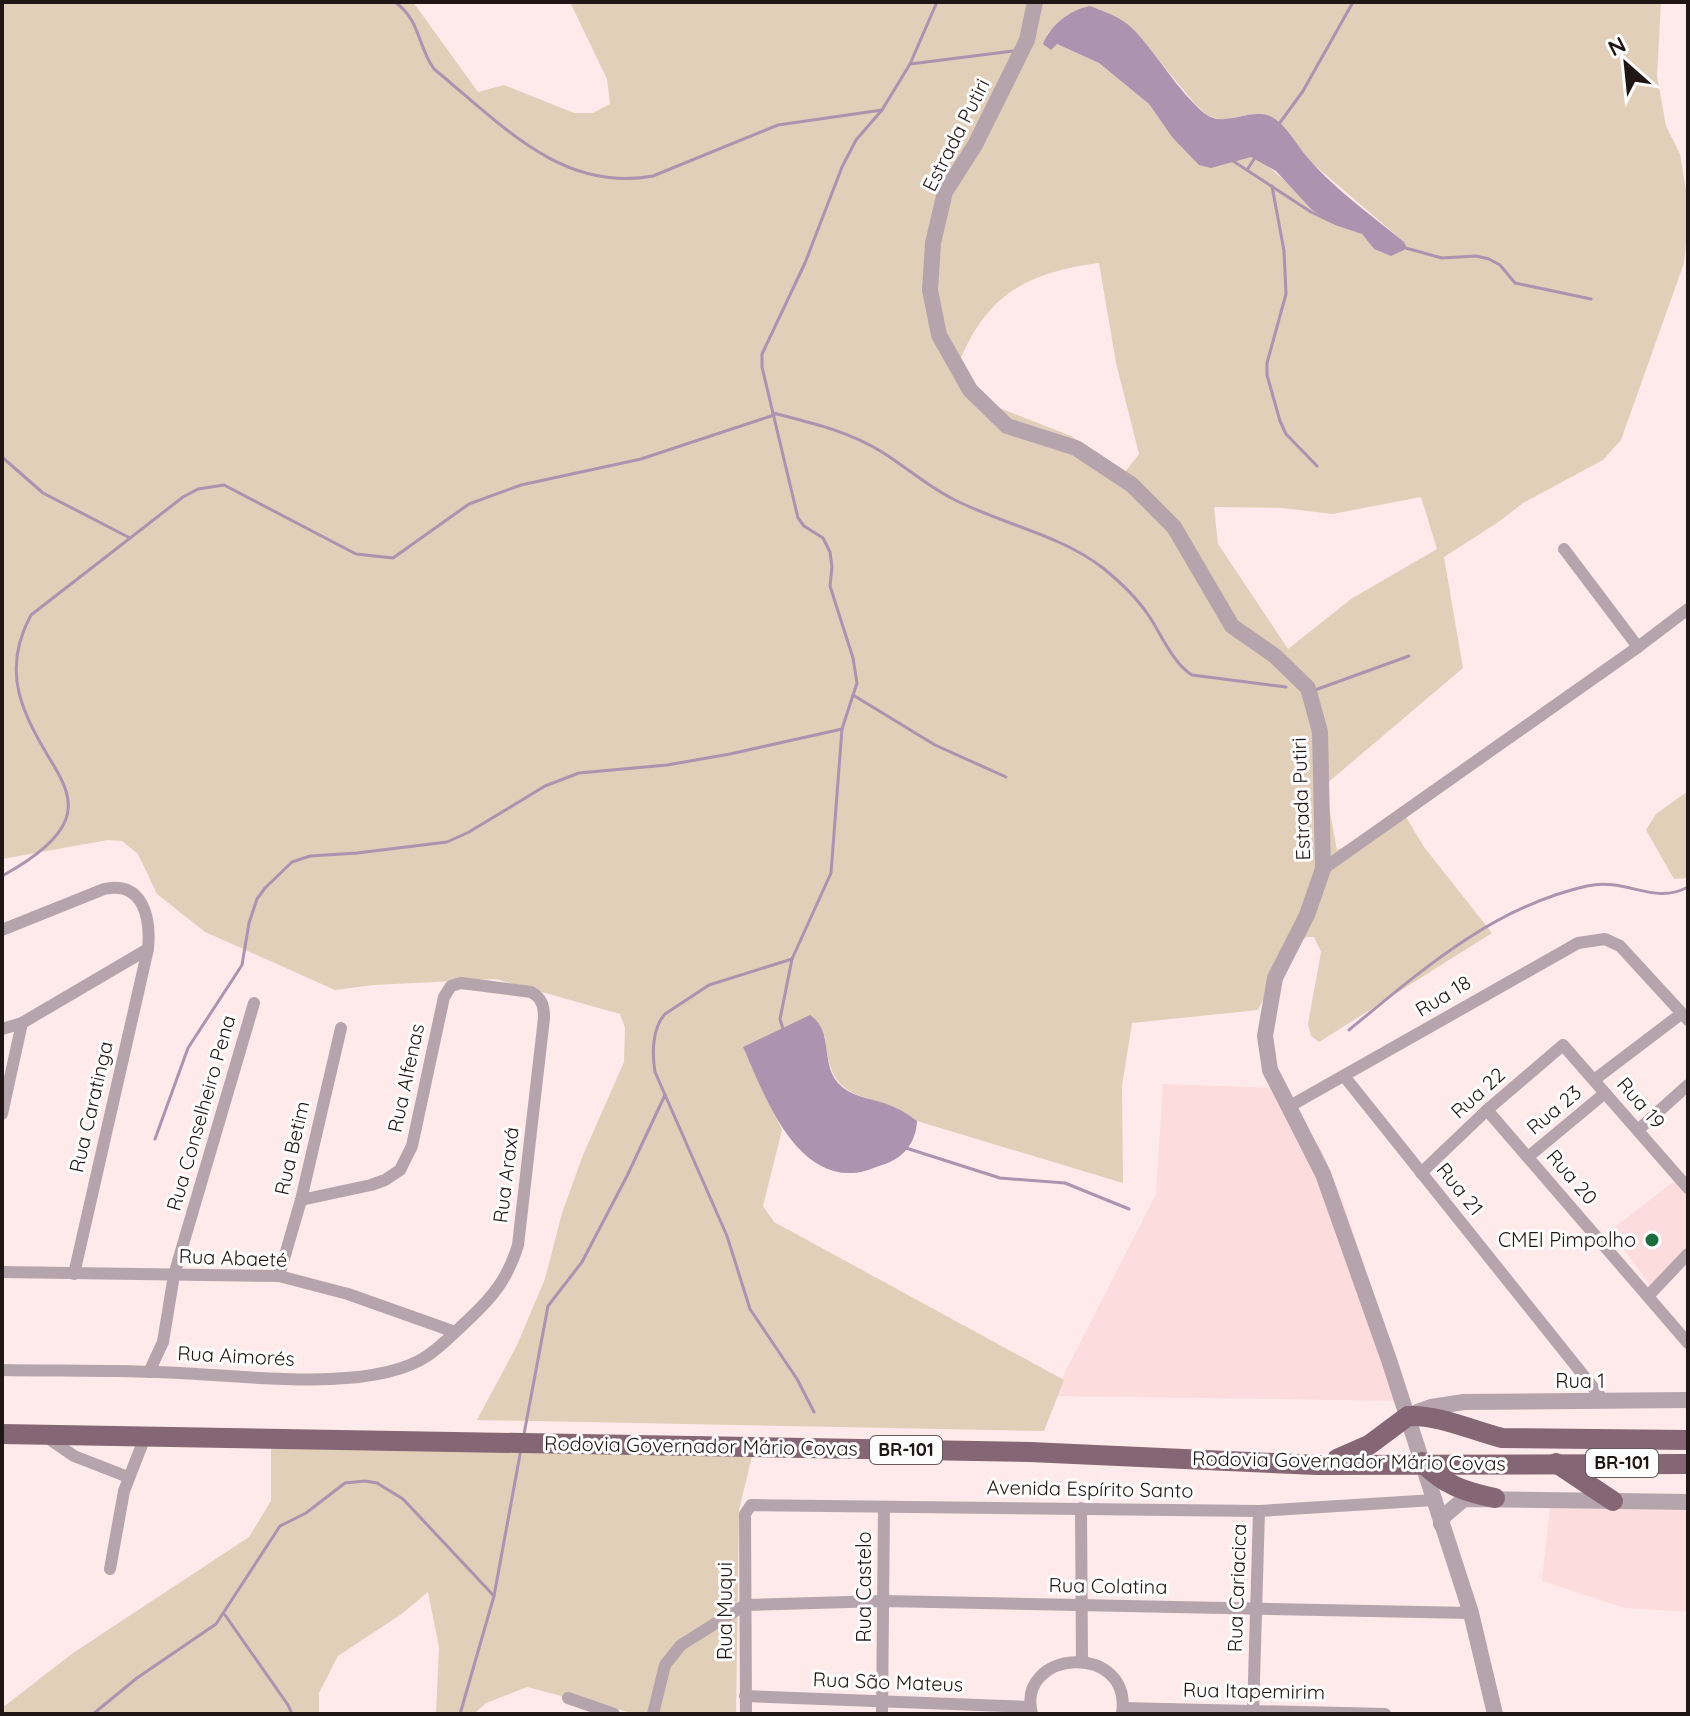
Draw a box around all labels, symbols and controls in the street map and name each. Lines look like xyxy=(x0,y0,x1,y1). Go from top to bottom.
north arrow xyxy=(1586,24,1666,104)
text: N xyxy=(1603,30,1630,62)
street label: Estrada Putiri xyxy=(916,74,995,195)
street label: Estrada Putiri xyxy=(1286,737,1315,861)
street label: Rua 18 xyxy=(1410,969,1475,1022)
street label: Rua Conselheiro Pena xyxy=(161,1012,240,1214)
street label: Rua Alfenas xyxy=(382,1021,429,1135)
street label: Rua Caratinga xyxy=(63,1039,118,1175)
street label: Rua 22 xyxy=(1445,1062,1510,1123)
street label: Rua 19 xyxy=(1612,1072,1671,1134)
street label: Rua 23 xyxy=(1521,1080,1586,1140)
street label: Rua Betim xyxy=(269,1098,314,1197)
street label: Rua Araxá xyxy=(487,1126,524,1224)
street label: Rua 20 xyxy=(1542,1144,1603,1209)
street label: Rua 21 xyxy=(1432,1157,1489,1220)
place label: CMEI Pimpolho xyxy=(1498,1227,1636,1252)
marker: CMEI Pimpolho xyxy=(1643,1231,1661,1249)
street label: Rua Abaeté xyxy=(178,1243,288,1272)
street label: Rua Aimorés xyxy=(177,1340,295,1371)
street label: Rua 1 xyxy=(1555,1368,1605,1393)
street label: Rodovia Governador Mário Covas xyxy=(544,1430,858,1461)
road number: BR-101 xyxy=(870,1436,942,1464)
street label: Rodovia Governador Mário Covas xyxy=(1192,1445,1506,1476)
road number: BR-101 xyxy=(1586,1449,1658,1477)
street label: Avenida Espírito Santo xyxy=(986,1474,1194,1503)
street label: Rua Cariacica xyxy=(1222,1523,1251,1653)
street label: Rua Castelo xyxy=(851,1531,876,1643)
street label: Rua Muqui xyxy=(712,1562,737,1660)
street label: Rua Colatina xyxy=(1048,1572,1168,1599)
street label: Rua São Mateus xyxy=(812,1666,964,1697)
street label: Rua Itapemirim xyxy=(1183,1677,1325,1704)

